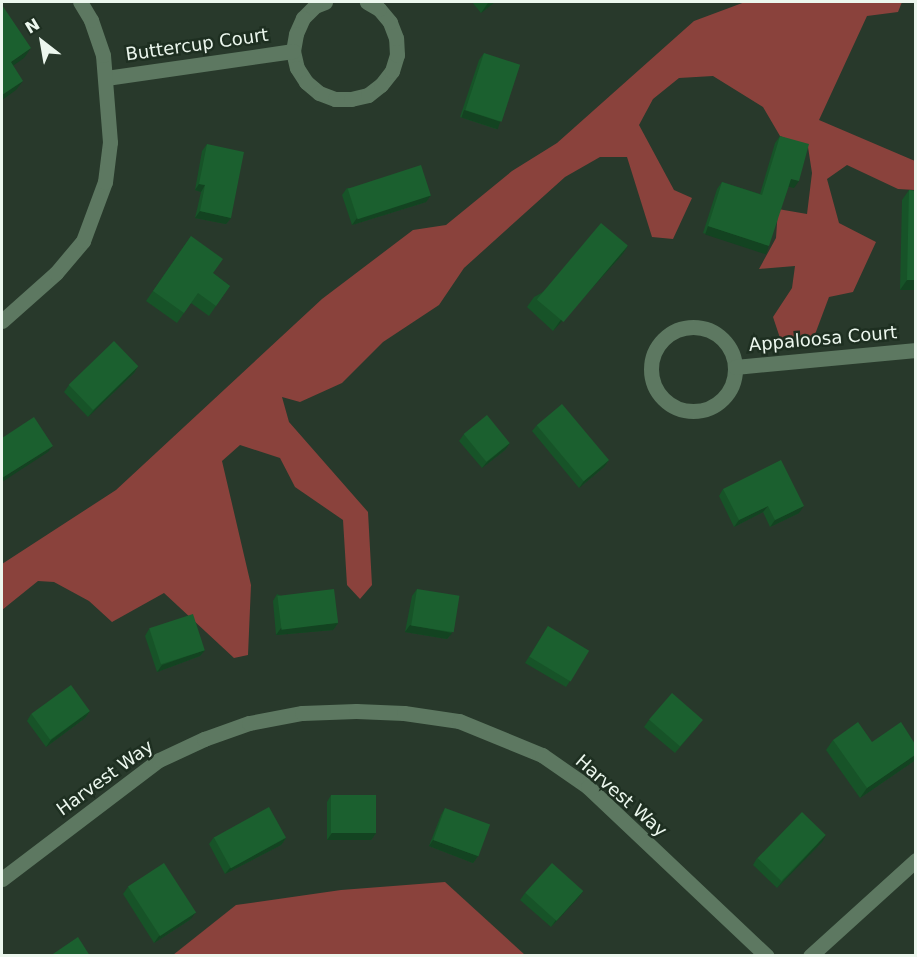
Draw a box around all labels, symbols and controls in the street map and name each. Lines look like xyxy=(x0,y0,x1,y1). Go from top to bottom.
north arrow xyxy=(12,12,72,72)
text: N xyxy=(22,15,43,38)
street label: Buttercup Court xyxy=(124,24,270,66)
street label: Appaloosa Court xyxy=(748,322,898,356)
street label: Harvest Way xyxy=(52,736,158,820)
street label: Harvest Way xyxy=(571,750,671,842)

